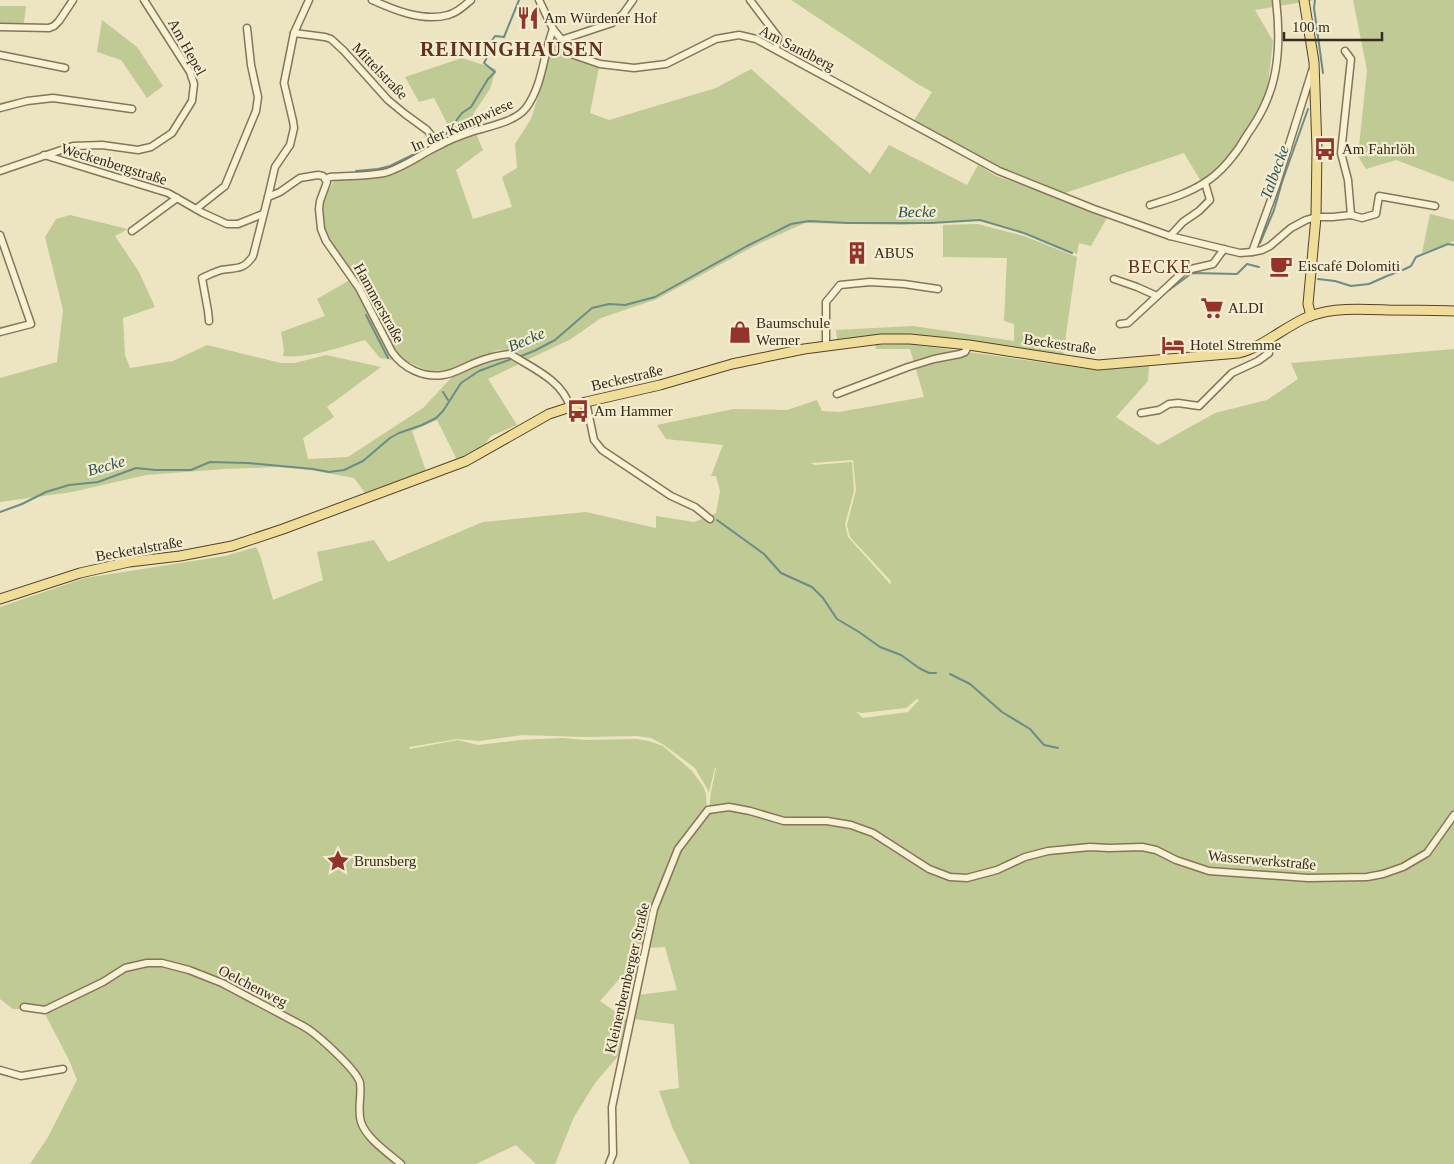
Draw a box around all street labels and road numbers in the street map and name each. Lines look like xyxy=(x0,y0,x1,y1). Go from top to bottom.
street label: Am Hepel xyxy=(165,16,209,78)
street label: Am Sandberg xyxy=(757,22,838,74)
street label: Mittelstraße xyxy=(349,39,411,103)
street label: In der Kampwiese xyxy=(409,95,516,155)
street label: Weckenbergstraße xyxy=(59,140,169,188)
street label: Hammerstraße xyxy=(351,261,408,346)
street label: Beckestraße xyxy=(1023,331,1098,357)
street label: Beckestraße xyxy=(589,362,665,394)
street label: Becketalstraße xyxy=(94,533,184,565)
street label: Wasserwerkstraße xyxy=(1207,847,1317,873)
street label: Kleinenbernberger Straße xyxy=(602,901,652,1055)
street label: Oelchenweg xyxy=(216,962,290,1010)

